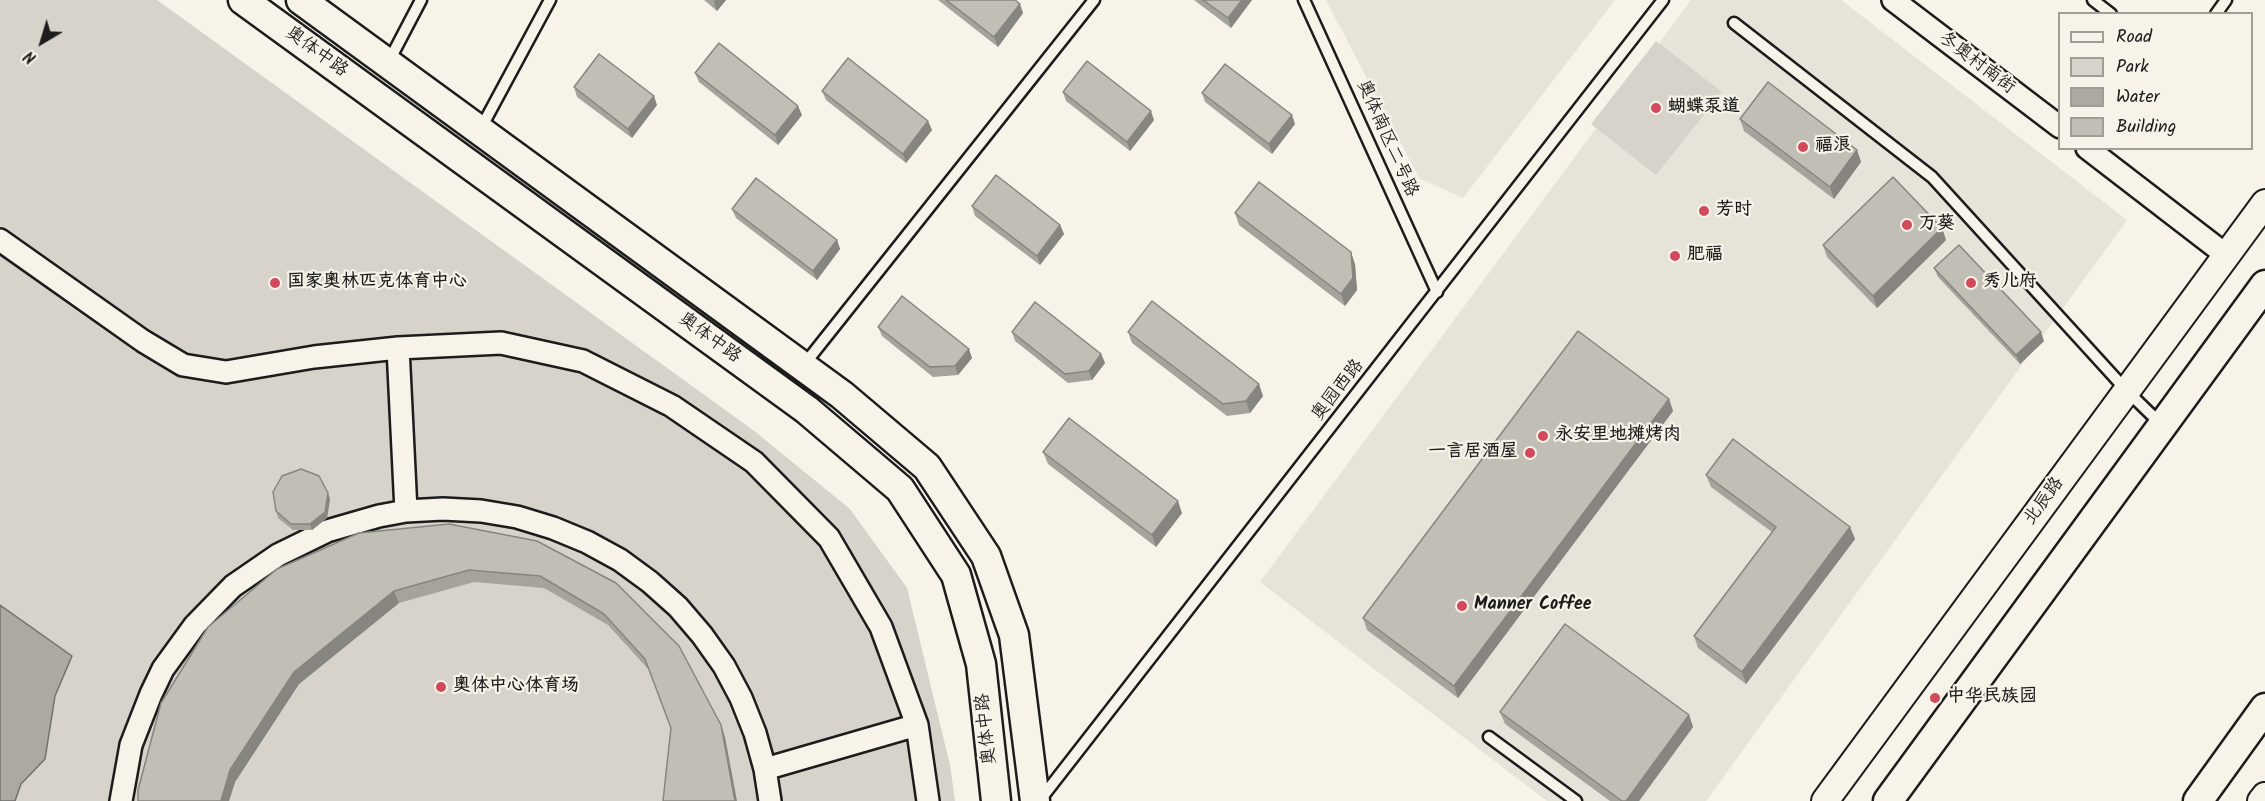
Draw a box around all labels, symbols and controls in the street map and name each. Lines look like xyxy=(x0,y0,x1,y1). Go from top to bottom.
north arrow xyxy=(12,12,72,72)
legend xyxy=(2058,12,2253,150)
street label: 奥体中路 xyxy=(281,23,351,83)
text: Road xyxy=(2116,23,2152,52)
street label: 冬奥村南街 xyxy=(1934,28,2018,100)
text: N xyxy=(19,44,42,70)
text: Park xyxy=(2116,53,2149,82)
street label: 奥体南区二号路 xyxy=(1351,77,1421,201)
text: Water xyxy=(2116,83,2160,112)
place label: 蝴蝶泵道 xyxy=(1668,97,1740,119)
marker: 蝴蝶泵道 xyxy=(1649,101,1663,115)
text: Building xyxy=(2116,113,2176,142)
place label: 福浪 xyxy=(1815,136,1851,158)
marker: 福浪 xyxy=(1796,140,1810,154)
place label: 芳时 xyxy=(1716,200,1752,222)
marker: 芳时 xyxy=(1697,204,1711,218)
place label: 万葵 xyxy=(1919,214,1955,236)
marker: 万葵 xyxy=(1900,218,1914,232)
place label: 肥福 xyxy=(1687,245,1723,267)
marker: 肥福 xyxy=(1668,249,1682,263)
place label: 国家奥林匹克体育中心 xyxy=(287,272,467,294)
place label: 秀儿府 xyxy=(1983,272,2037,294)
marker: 国家奥林匹克体育中心 xyxy=(268,276,282,290)
marker: 秀儿府 xyxy=(1964,276,1978,290)
street label: 奥体中路 xyxy=(674,309,744,369)
street label: 奥园西路 xyxy=(1308,356,1370,426)
place label: 永安里地摊烤肉 xyxy=(1555,425,1681,447)
marker: 永安里地摊烤肉 xyxy=(1536,429,1550,443)
place label: 一言居酒屋 xyxy=(1428,442,1518,464)
marker: 一言居酒屋 xyxy=(1523,446,1537,460)
street label: 北辰路 xyxy=(2020,474,2070,530)
place label: Manner Coffee xyxy=(1474,595,1592,617)
marker: Manner Coffee xyxy=(1455,599,1469,613)
place label: 奥体中心体育场 xyxy=(453,676,579,698)
marker: 奥体中心体育场 xyxy=(434,680,448,694)
place label: 中华民族园 xyxy=(1947,687,2037,709)
marker: 中华民族园 xyxy=(1928,691,1942,705)
street label: 奥体中路 xyxy=(973,692,1003,766)

